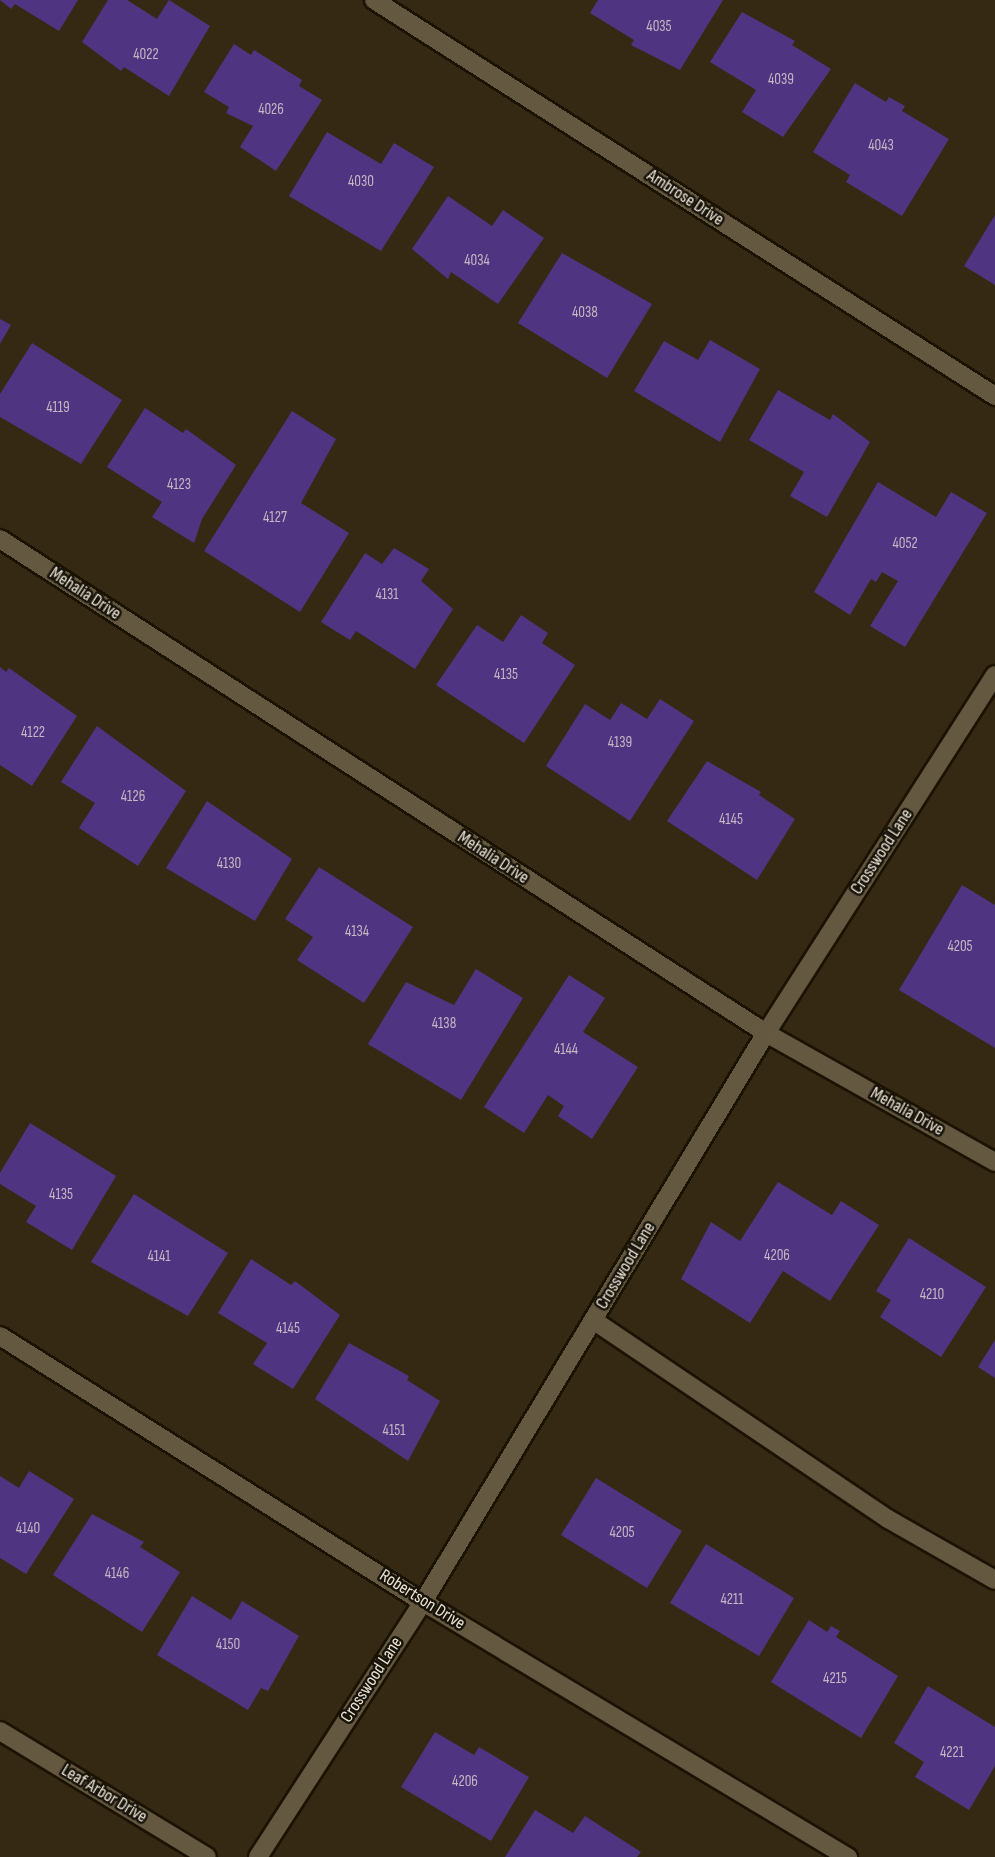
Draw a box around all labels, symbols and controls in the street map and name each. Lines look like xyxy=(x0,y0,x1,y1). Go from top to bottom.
house number: 4035 xyxy=(646,18,672,36)
house number: 4022 xyxy=(133,46,159,64)
house number: 4039 xyxy=(768,71,794,89)
house number: 4026 xyxy=(258,101,284,119)
house number: 4043 xyxy=(868,137,894,155)
street label: Ambrose Drive xyxy=(642,165,728,231)
house number: 4030 xyxy=(348,173,374,191)
house number: 4034 xyxy=(464,252,490,270)
house number: 4038 xyxy=(572,304,598,322)
house number: 4119 xyxy=(46,399,70,417)
house number: 4123 xyxy=(167,476,191,494)
house number: 4127 xyxy=(263,509,287,527)
house number: 4052 xyxy=(892,535,918,553)
street label: Mehalia Drive xyxy=(45,563,125,625)
house number: 4131 xyxy=(375,586,399,604)
house number: 4135 xyxy=(494,666,518,684)
house number: 4122 xyxy=(21,724,45,742)
house number: 4139 xyxy=(608,734,632,752)
house number: 4126 xyxy=(121,788,145,806)
street label: Crosswood Lane xyxy=(846,805,918,899)
house number: 4145 xyxy=(719,811,743,829)
street label: Mehalia Drive xyxy=(453,827,533,889)
house number: 4130 xyxy=(217,855,241,873)
house number: 4134 xyxy=(345,923,369,941)
house number: 4205 xyxy=(947,938,973,956)
house number: 4138 xyxy=(432,1015,456,1033)
house number: 4144 xyxy=(554,1041,578,1059)
street label: Mehalia Drive xyxy=(866,1083,948,1141)
house number: 4135 xyxy=(49,1186,73,1204)
street label: Crosswood Lane xyxy=(592,1219,660,1313)
house number: 4206 xyxy=(764,1247,790,1265)
house number: 4141 xyxy=(147,1248,171,1266)
house number: 4210 xyxy=(920,1286,944,1304)
house number: 4145 xyxy=(276,1320,300,1338)
house number: 4151 xyxy=(383,1422,405,1440)
house number: 4140 xyxy=(16,1520,40,1538)
house number: 4205 xyxy=(609,1524,635,1542)
house number: 4146 xyxy=(105,1565,129,1583)
street label: Robertson Drive xyxy=(375,1565,469,1635)
house number: 4211 xyxy=(720,1591,744,1609)
street label: Crosswood Lane xyxy=(336,1633,408,1727)
house number: 4150 xyxy=(216,1636,240,1654)
house number: 4215 xyxy=(823,1670,847,1688)
house number: 4221 xyxy=(940,1744,964,1762)
street label: Leaf Arbor Drive xyxy=(57,1760,151,1828)
house number: 4206 xyxy=(452,1773,478,1791)

